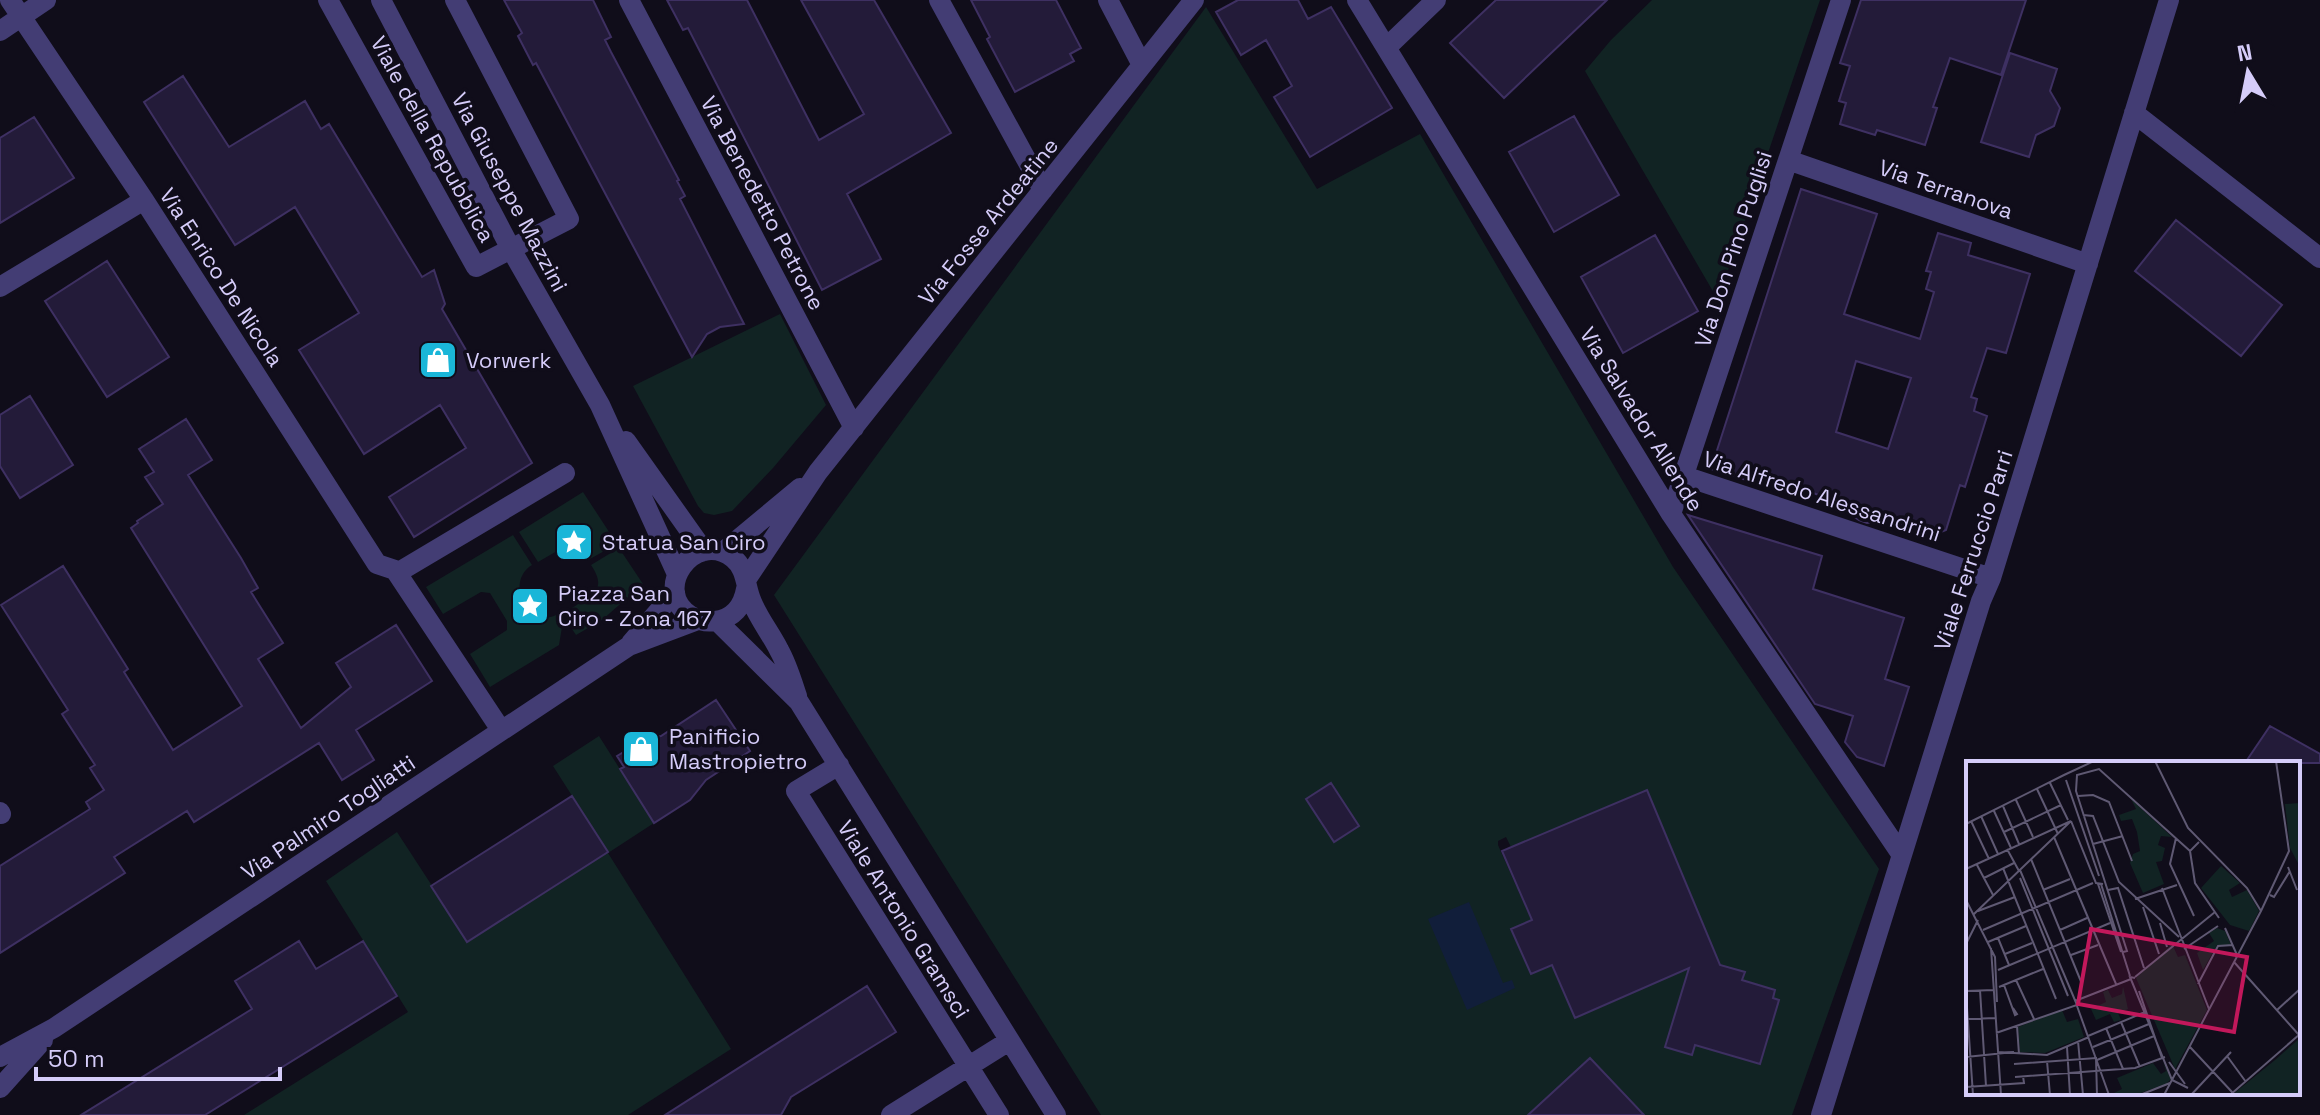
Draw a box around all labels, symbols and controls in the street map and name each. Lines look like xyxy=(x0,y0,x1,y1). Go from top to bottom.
street label: Viale della Repubblica xyxy=(365,31,502,247)
north arrow xyxy=(2208,32,2288,112)
text: N xyxy=(2235,37,2254,67)
street label: Via Giuseppe Mazzini xyxy=(446,88,574,296)
street label: Via Benedetto Petrone xyxy=(695,91,831,315)
street label: Via Fosse Ardeatine xyxy=(912,132,1064,310)
street label: Via Don Pino Puglisi xyxy=(1688,147,1778,351)
street label: Via Terranova xyxy=(1875,153,2017,225)
street label: Via Enrico De Nicola xyxy=(154,182,290,372)
street label: Via Salvador Allende xyxy=(1574,321,1710,517)
shop icon: Vorwerk xyxy=(417,339,459,381)
place label: Vorwerk xyxy=(466,346,551,374)
street label: Via Alfredo Alessandrini xyxy=(1700,444,1944,548)
street label: Viale Ferruccio Parri xyxy=(1927,446,2019,654)
place icon: Statua San Ciro xyxy=(553,521,595,563)
place label: Statua San Ciro xyxy=(602,528,766,556)
place label: Piazza San Ciro - Zona 167 xyxy=(558,579,712,632)
place icon: Piazza San Ciro - Zona 167 xyxy=(509,585,551,627)
place label: Panificio Mastropietro xyxy=(669,722,807,775)
shop icon: Panificio Mastropietro xyxy=(620,728,662,770)
street label: Via Palmiro Togliatti xyxy=(236,748,420,886)
inset map xyxy=(1966,761,2300,1095)
street label: Viale Antonio Gramsci xyxy=(832,815,976,1023)
scale bar xyxy=(36,1031,280,1081)
text: 50 m xyxy=(48,1043,105,1074)

